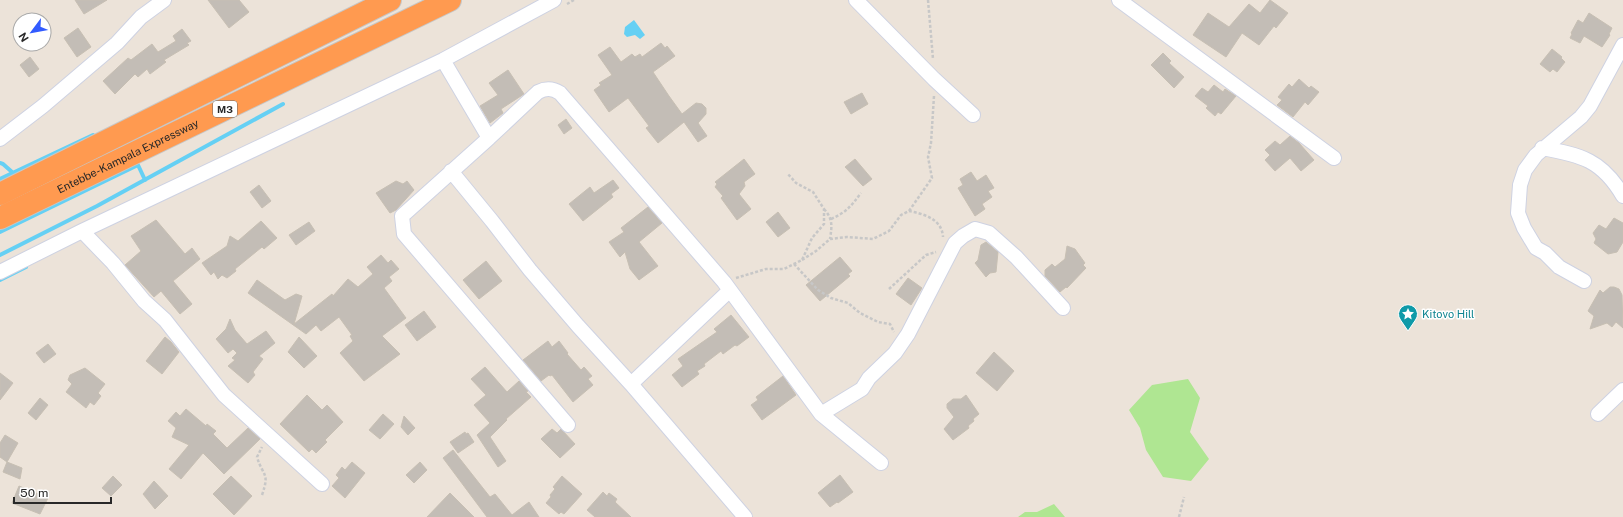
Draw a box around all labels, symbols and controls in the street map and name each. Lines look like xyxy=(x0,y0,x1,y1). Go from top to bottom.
north arrow xyxy=(12,12,52,52)
text: N xyxy=(16,30,31,44)
road number: M3 xyxy=(213,101,237,117)
street label: Entebbe-Kampala Expressway xyxy=(55,117,201,195)
place icon: Kitovo Hill xyxy=(1397,303,1419,331)
place label: Kitovo Hill xyxy=(1422,308,1474,320)
scale bar xyxy=(14,479,111,505)
text: 50 m xyxy=(20,486,48,500)

